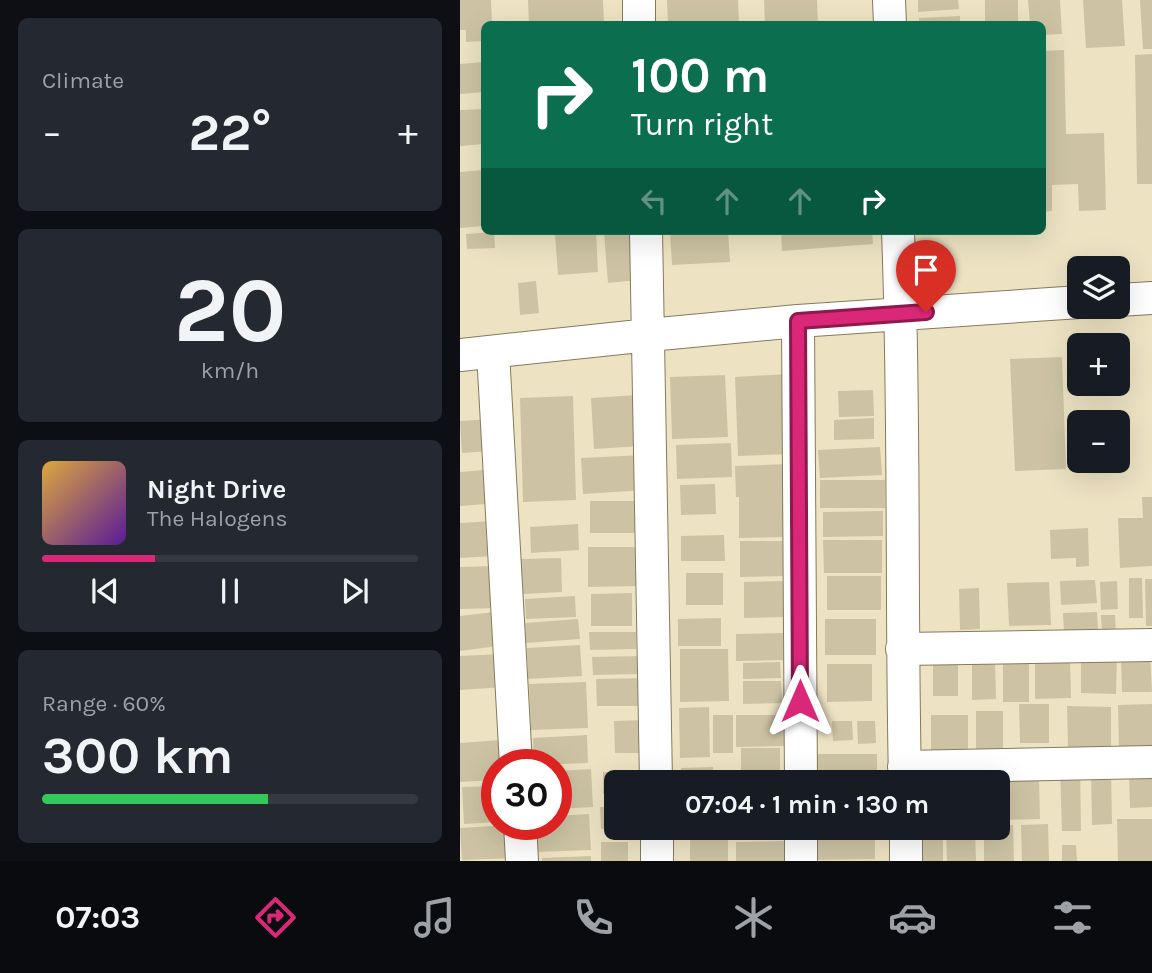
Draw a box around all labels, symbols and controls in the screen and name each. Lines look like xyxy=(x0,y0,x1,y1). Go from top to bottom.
text: 100 m xyxy=(631,47,769,104)
icon: right xyxy=(516,49,607,140)
text: Climate xyxy=(42,67,124,94)
text: 22° xyxy=(188,102,272,163)
text: Turn right xyxy=(631,106,773,143)
text: − xyxy=(42,110,62,155)
text: + xyxy=(398,110,418,155)
icon: left xyxy=(635,182,673,220)
icon: ahead xyxy=(708,182,746,220)
icon: ahead xyxy=(781,182,819,220)
icon: right xyxy=(854,182,892,220)
pin xyxy=(896,240,956,312)
icon: arrive xyxy=(907,251,945,289)
map controls xyxy=(1067,256,1130,473)
button: layers xyxy=(1067,256,1130,319)
text: 20 xyxy=(174,258,286,364)
button: + xyxy=(1067,333,1130,396)
text: km/h xyxy=(201,357,259,384)
button: − xyxy=(1067,410,1130,473)
text: Night Drive xyxy=(147,474,286,505)
text: The Halogens xyxy=(147,505,287,532)
icon: previous xyxy=(86,572,124,610)
icon: pause xyxy=(211,572,249,610)
icon: next xyxy=(336,572,374,610)
position arrow xyxy=(763,664,837,738)
text: Range · 60% xyxy=(42,690,166,717)
text: 300 km xyxy=(42,725,233,786)
speed limit sign: 30 xyxy=(481,749,572,840)
text: 07:04 · 1 min · 130 m xyxy=(685,789,929,820)
icon: directions xyxy=(251,893,300,942)
icon: music xyxy=(410,893,459,942)
icon: phone xyxy=(569,893,618,942)
icon: climate xyxy=(729,893,778,942)
icon: car xyxy=(888,893,937,942)
icon: filters xyxy=(1048,893,1097,942)
text: 07:03 xyxy=(55,899,140,936)

